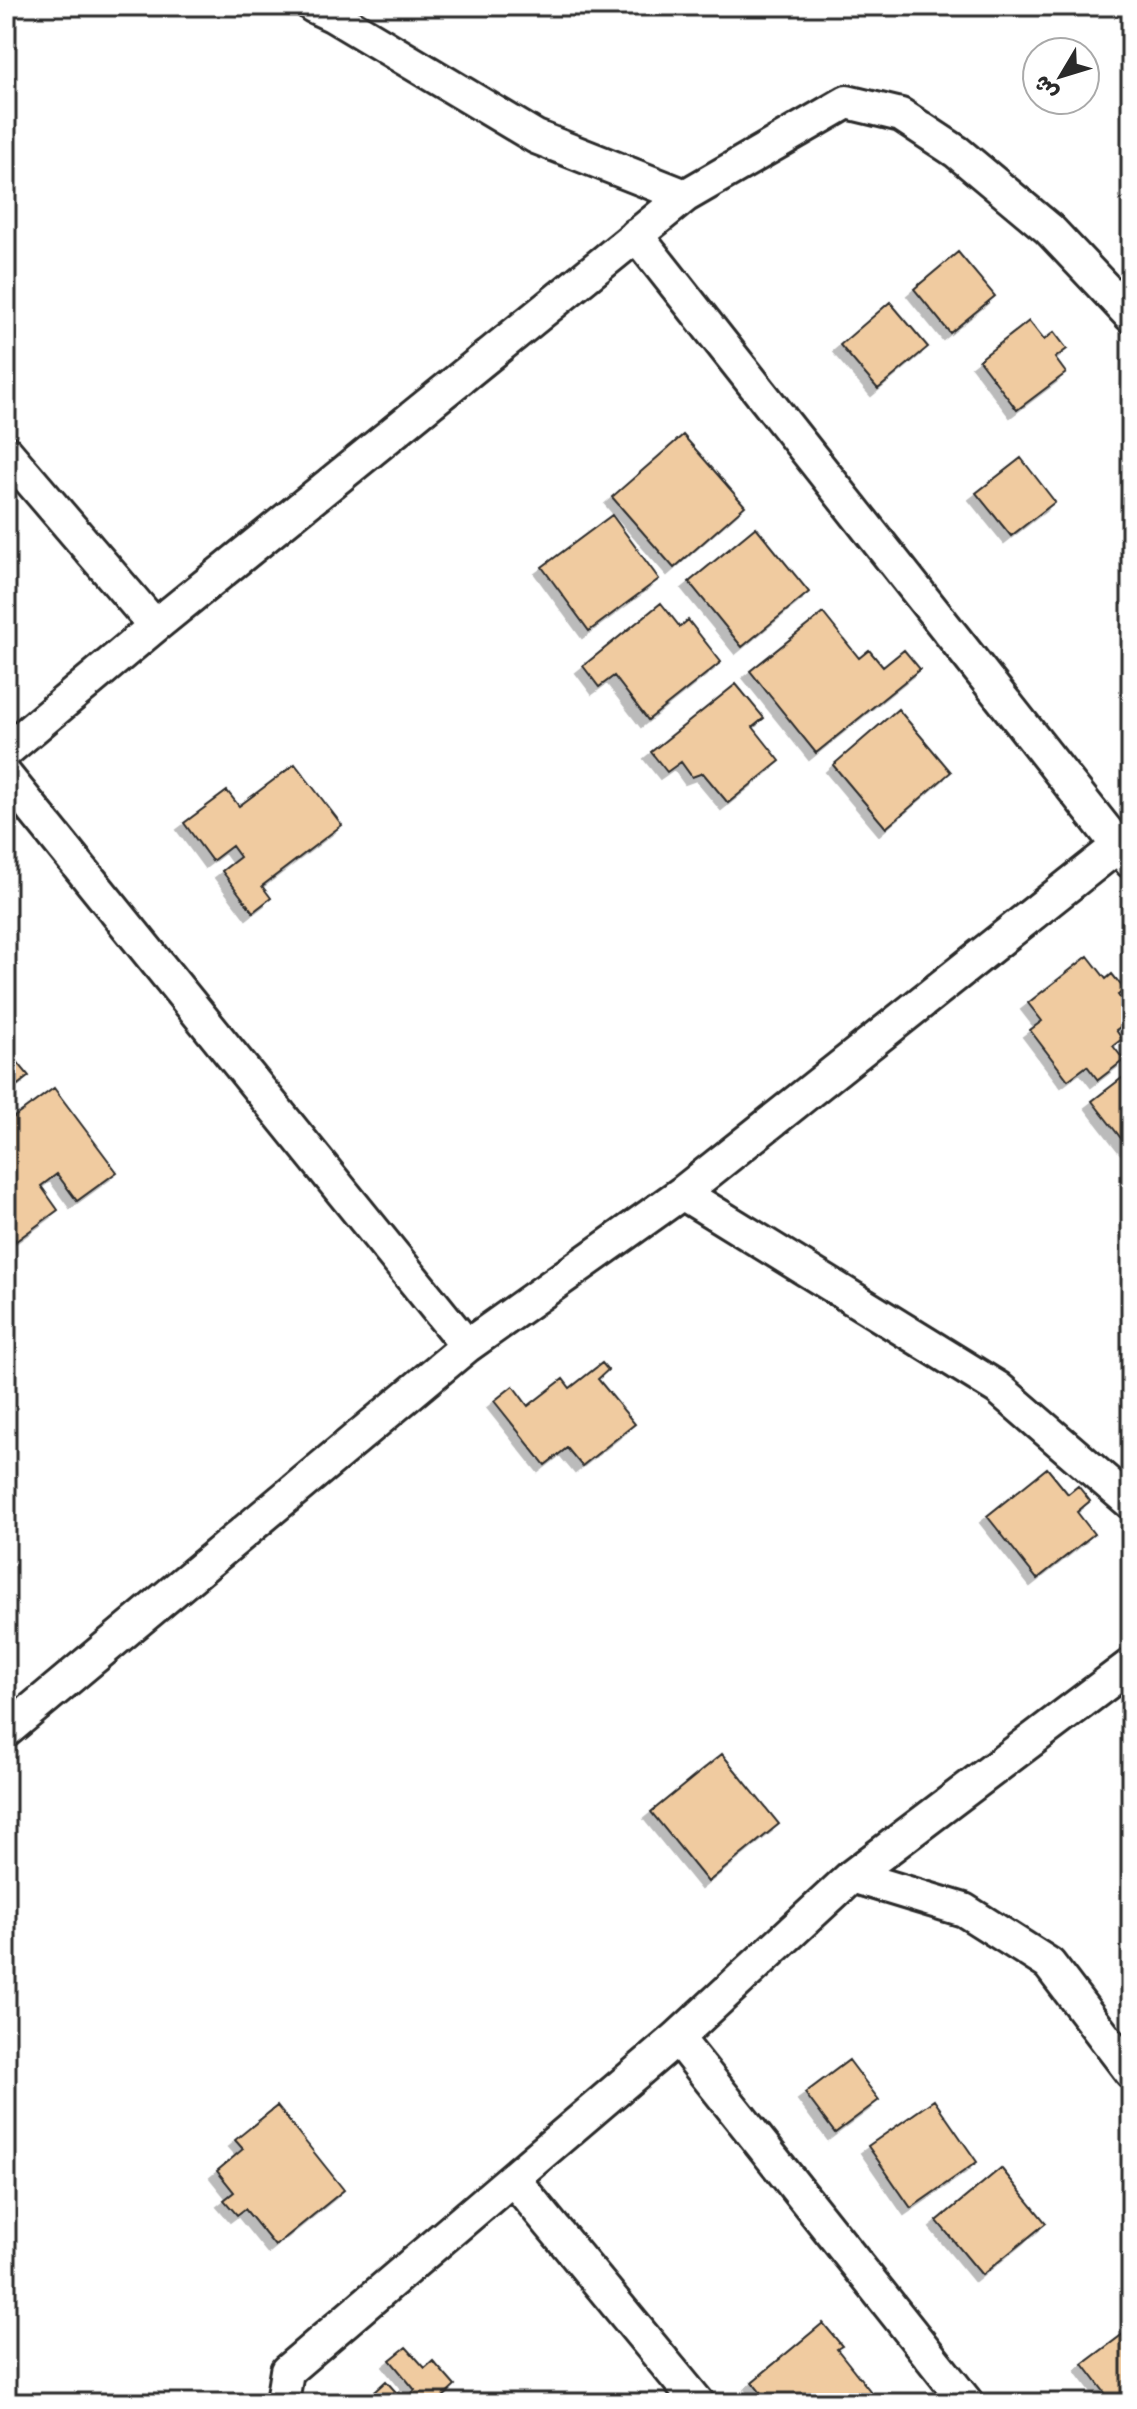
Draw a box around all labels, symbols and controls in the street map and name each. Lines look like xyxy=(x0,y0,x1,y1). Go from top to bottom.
north arrow xyxy=(1021,36,1101,116)
text: ش xyxy=(1026,70,1065,107)

